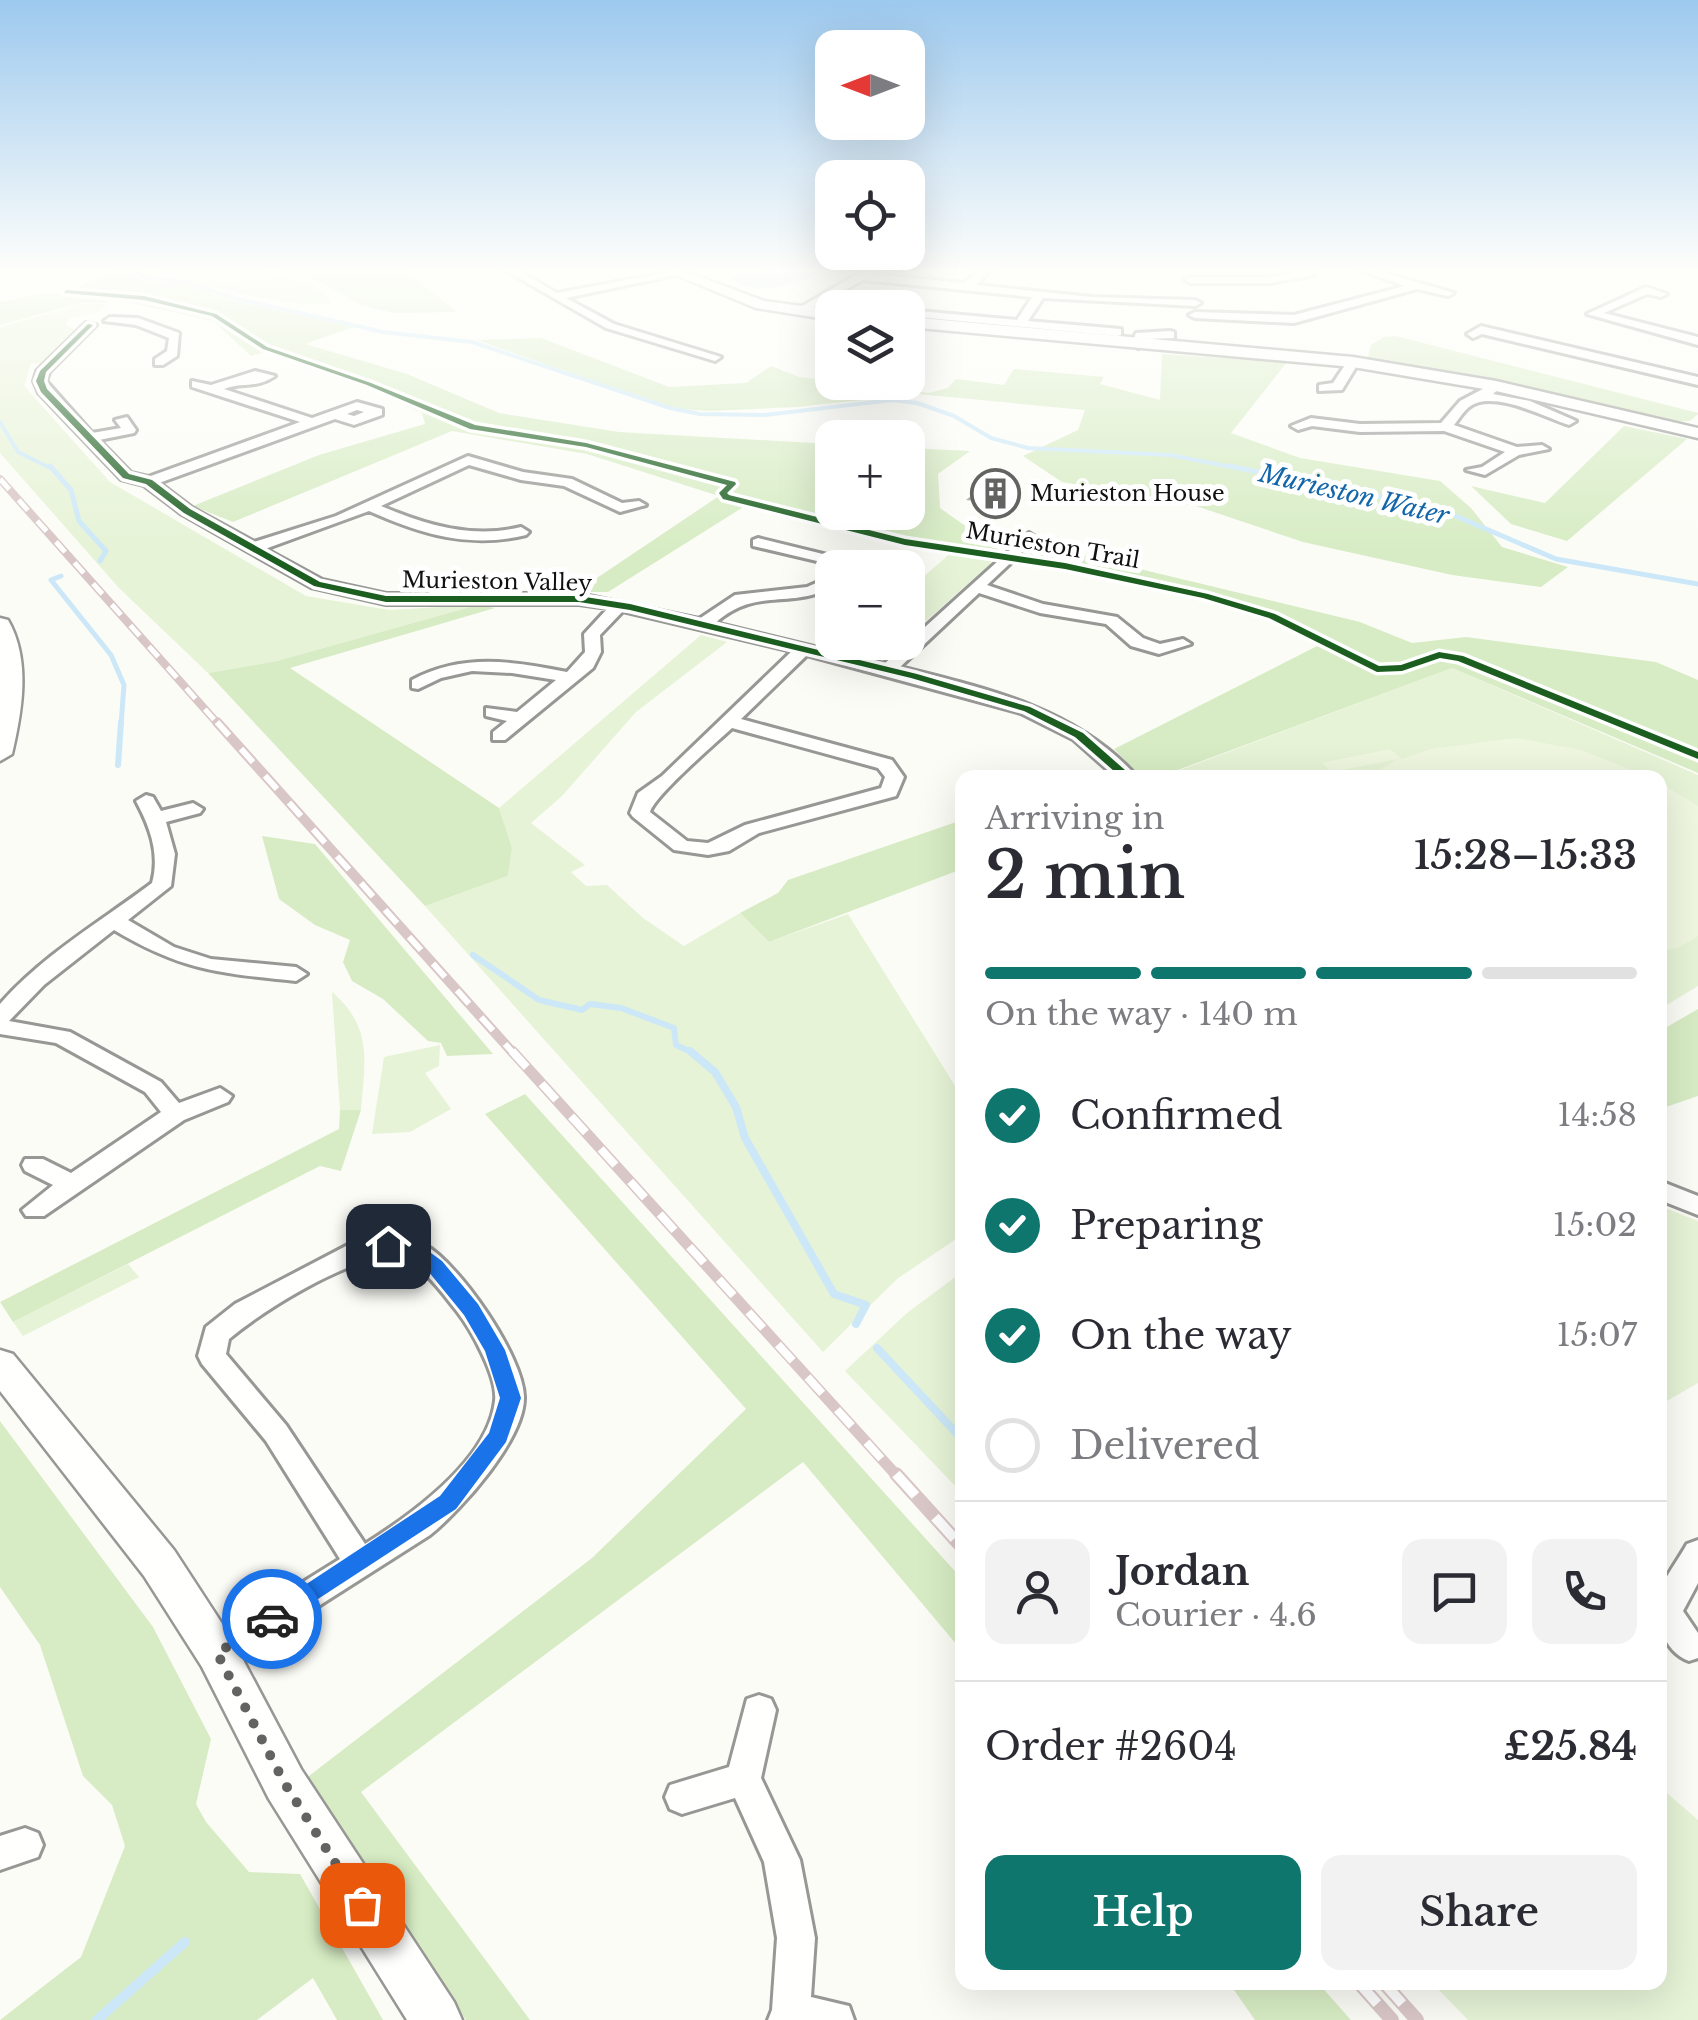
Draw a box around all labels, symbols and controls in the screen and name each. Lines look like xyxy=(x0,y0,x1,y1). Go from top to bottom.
north arrow xyxy=(815,30,925,140)
map controls xyxy=(815,30,925,660)
button: locate xyxy=(815,160,925,270)
button: layers xyxy=(815,290,925,400)
button: + xyxy=(815,420,925,530)
water label: Murieston Water xyxy=(1255,457,1453,532)
building icon: Murieston House xyxy=(969,467,1021,519)
place label: Murieston House xyxy=(1030,480,1225,507)
street label: Murieston Trail xyxy=(964,517,1142,574)
button: − xyxy=(815,550,925,660)
street label: Murieston Valley xyxy=(402,566,592,597)
text: Arriving in xyxy=(985,798,1164,838)
text: 15:28–15:33 xyxy=(1414,832,1637,879)
text: 2 min xyxy=(985,835,1185,916)
text: On the way · 140 m xyxy=(985,994,1298,1034)
icon: check xyxy=(985,1088,1040,1143)
text: Confirmed xyxy=(1070,1092,1283,1139)
text: 14:58 xyxy=(1557,1095,1637,1135)
icon: check xyxy=(985,1198,1040,1253)
text: Preparing xyxy=(1070,1202,1262,1249)
pin xyxy=(346,1204,431,1289)
text: 15:02 xyxy=(1553,1205,1637,1245)
icon: home xyxy=(361,1219,416,1274)
icon: check xyxy=(985,1308,1040,1363)
text: On the way xyxy=(1070,1312,1292,1359)
text: 15:07 xyxy=(1557,1315,1637,1355)
text: Delivered xyxy=(1070,1422,1260,1469)
button: person xyxy=(985,1539,1090,1644)
button: chat xyxy=(1402,1539,1507,1644)
button: phone xyxy=(1532,1539,1637,1644)
text: Jordan xyxy=(1115,1548,1249,1595)
courier xyxy=(222,1569,322,1669)
icon: car xyxy=(245,1592,300,1647)
text: Courier · 4.6 xyxy=(1115,1595,1317,1635)
text: Order #2604 xyxy=(985,1723,1237,1770)
text: £25.84 xyxy=(1504,1723,1637,1770)
button: Help xyxy=(985,1855,1301,1970)
button: Share xyxy=(1321,1855,1637,1970)
pin xyxy=(320,1863,405,1948)
icon: bag xyxy=(335,1878,390,1933)

